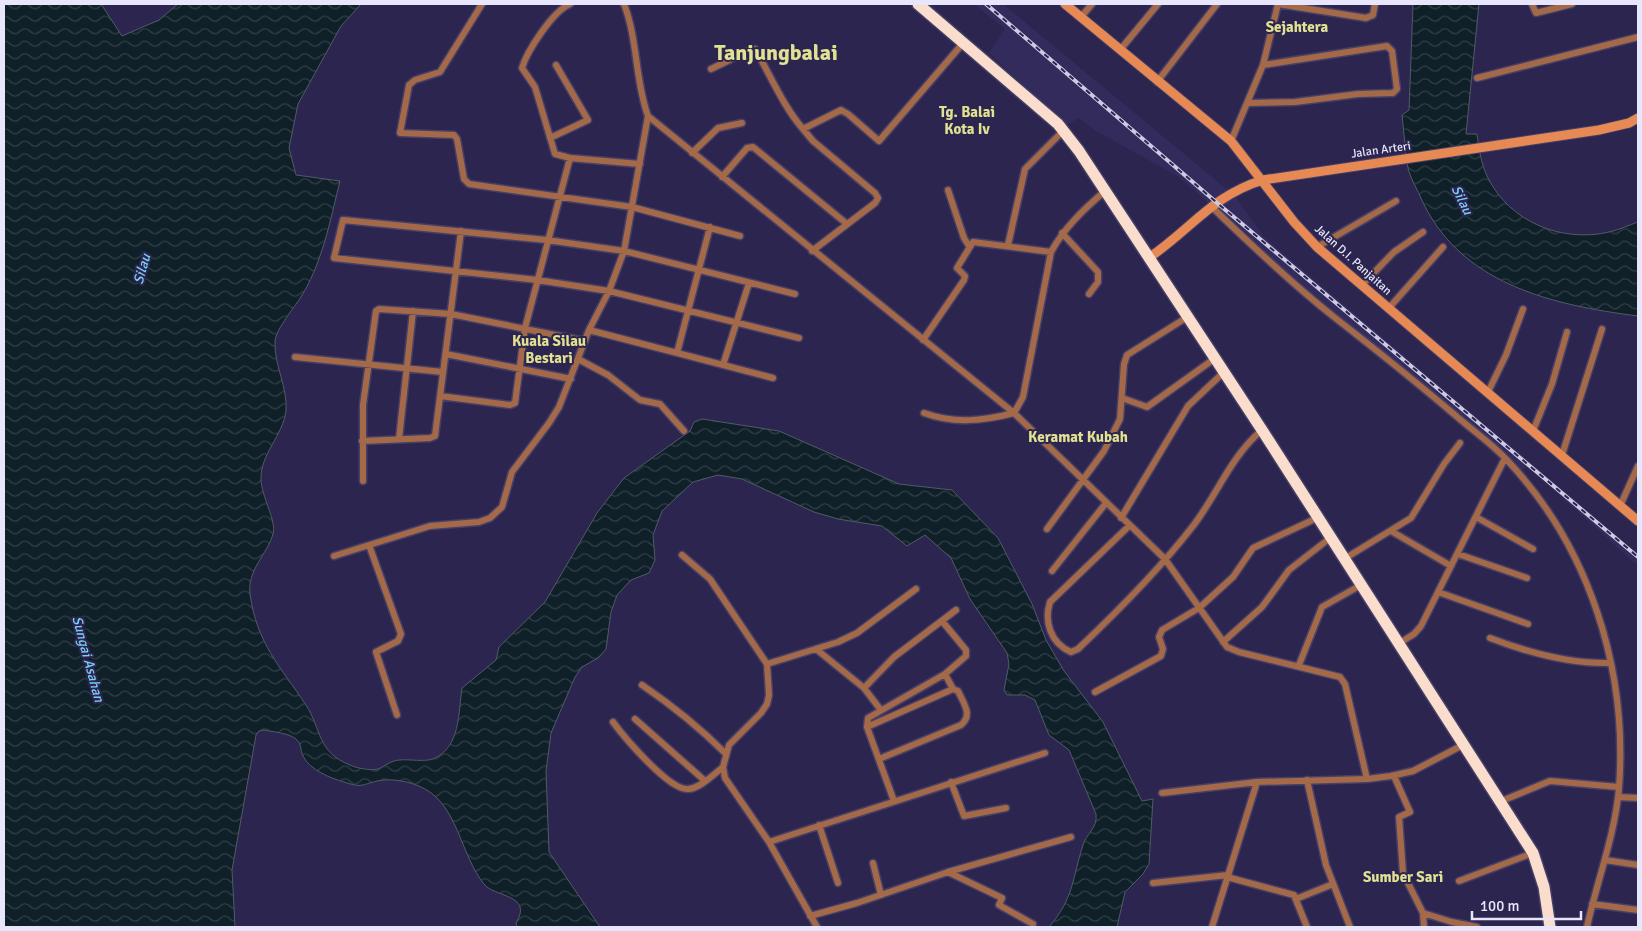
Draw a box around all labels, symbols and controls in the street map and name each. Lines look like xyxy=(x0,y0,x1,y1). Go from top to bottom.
district label: Sejahtera xyxy=(1266,18,1329,36)
district label: Tanjungbalai xyxy=(714,39,838,66)
district label: Tg. Balai Kota Iv xyxy=(939,103,995,138)
street label: Jalan Arteri xyxy=(1350,138,1412,162)
water label: Silau xyxy=(1448,183,1477,219)
street label: Jalan D.I. Panjaitan xyxy=(1311,221,1395,299)
water label: Silau xyxy=(130,251,155,286)
district label: Kuala Silau Bestari xyxy=(512,332,586,367)
district label: Keramat Kubah xyxy=(1028,428,1128,446)
water label: Sungai Asahan xyxy=(68,614,108,704)
district label: Sumber Sari xyxy=(1363,868,1443,886)
scale bar xyxy=(1472,888,1581,920)
text: 100 m xyxy=(1480,897,1520,915)

